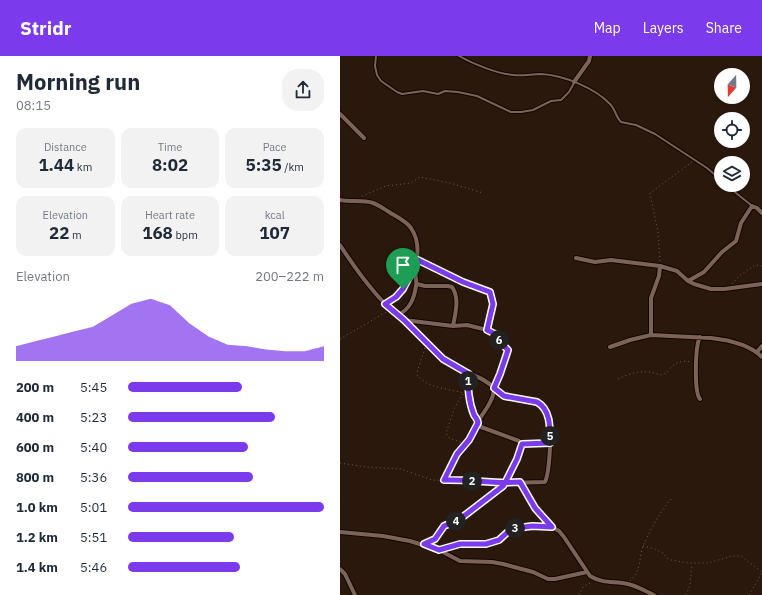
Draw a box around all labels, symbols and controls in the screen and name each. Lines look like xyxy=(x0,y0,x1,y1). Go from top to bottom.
text: Stridr xyxy=(20,16,71,40)
text: Map xyxy=(594,19,621,37)
text: Layers xyxy=(643,19,684,37)
text: Share xyxy=(706,19,742,37)
text: Morning run xyxy=(16,67,140,96)
north arrow xyxy=(714,68,750,104)
map controls xyxy=(714,68,750,192)
button: share xyxy=(282,69,324,111)
text: 08:15 xyxy=(16,97,51,114)
button: locate xyxy=(714,112,750,148)
text: Distance xyxy=(44,140,87,154)
text: Time xyxy=(158,140,182,154)
text: Pace xyxy=(263,140,287,154)
text: 1.44 xyxy=(38,154,74,176)
text: 8:02 xyxy=(152,154,188,176)
text: 5:35 xyxy=(245,154,282,176)
button: layers xyxy=(714,156,750,192)
text: km xyxy=(74,160,92,174)
text: /km xyxy=(282,160,304,174)
text: Elevation xyxy=(43,208,88,222)
text: Heart rate xyxy=(145,208,195,222)
text: kcal xyxy=(265,208,285,222)
text: 22 xyxy=(49,222,69,244)
text: 168 xyxy=(142,222,173,244)
text: 107 xyxy=(259,222,290,244)
text: m xyxy=(69,228,82,242)
text: bpm xyxy=(173,228,198,242)
pin xyxy=(386,248,420,289)
icon: arrive xyxy=(392,254,414,276)
text: Elevation xyxy=(16,268,70,285)
text: 200–222 m xyxy=(255,268,324,285)
pin: 6 xyxy=(489,330,509,350)
text: 6 xyxy=(496,333,502,347)
pin: 1 xyxy=(458,371,478,391)
text: 1 xyxy=(465,374,471,388)
text: 200 m xyxy=(16,379,54,396)
text: 5:45 xyxy=(80,379,107,396)
text: 400 m xyxy=(16,409,54,426)
text: 5:23 xyxy=(80,409,107,426)
pin: 5 xyxy=(540,426,560,446)
text: 5 xyxy=(547,429,553,443)
text: 600 m xyxy=(16,439,54,456)
text: 5:40 xyxy=(80,439,107,456)
text: 800 m xyxy=(16,469,54,486)
text: 5:36 xyxy=(80,469,107,486)
pin: 2 xyxy=(462,471,482,491)
text: 2 xyxy=(469,474,475,488)
text: 1.0 km xyxy=(16,499,58,516)
text: 5:01 xyxy=(80,499,107,516)
pin: 4 xyxy=(446,511,466,531)
text: 4 xyxy=(453,514,459,528)
pin: 3 xyxy=(505,518,525,538)
text: 3 xyxy=(512,521,518,535)
text: 1.2 km xyxy=(16,529,58,546)
text: 5:51 xyxy=(80,529,107,546)
text: 1.4 km xyxy=(16,559,58,576)
text: 5:46 xyxy=(80,559,107,576)

